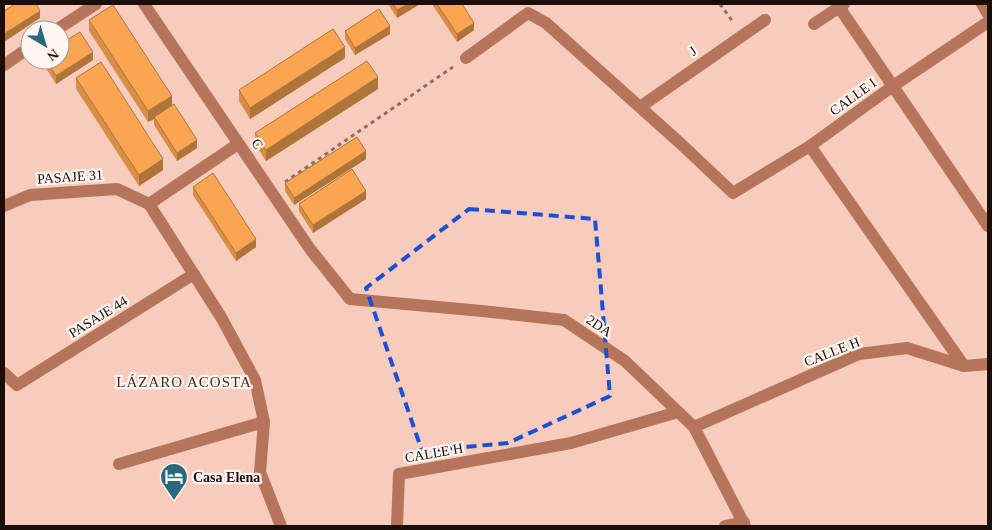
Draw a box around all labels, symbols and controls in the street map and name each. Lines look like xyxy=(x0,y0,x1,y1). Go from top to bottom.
north arrow xyxy=(20,20,70,70)
street label: J xyxy=(686,43,700,59)
text: N xyxy=(44,46,61,64)
street label: CALLE I xyxy=(827,75,879,119)
street label: C xyxy=(248,136,266,152)
street label: PASAJE 31 xyxy=(37,167,103,187)
street label: PASAJE 44 xyxy=(66,293,130,341)
street label: 2DA xyxy=(584,312,615,340)
street label: CALLE H xyxy=(802,334,862,370)
district label: LÁZARO ACOSTA xyxy=(116,374,252,390)
street label: CALLE H xyxy=(404,441,464,465)
hotel icon: Casa Elena xyxy=(159,462,189,501)
place label: Casa Elena xyxy=(193,470,260,485)

